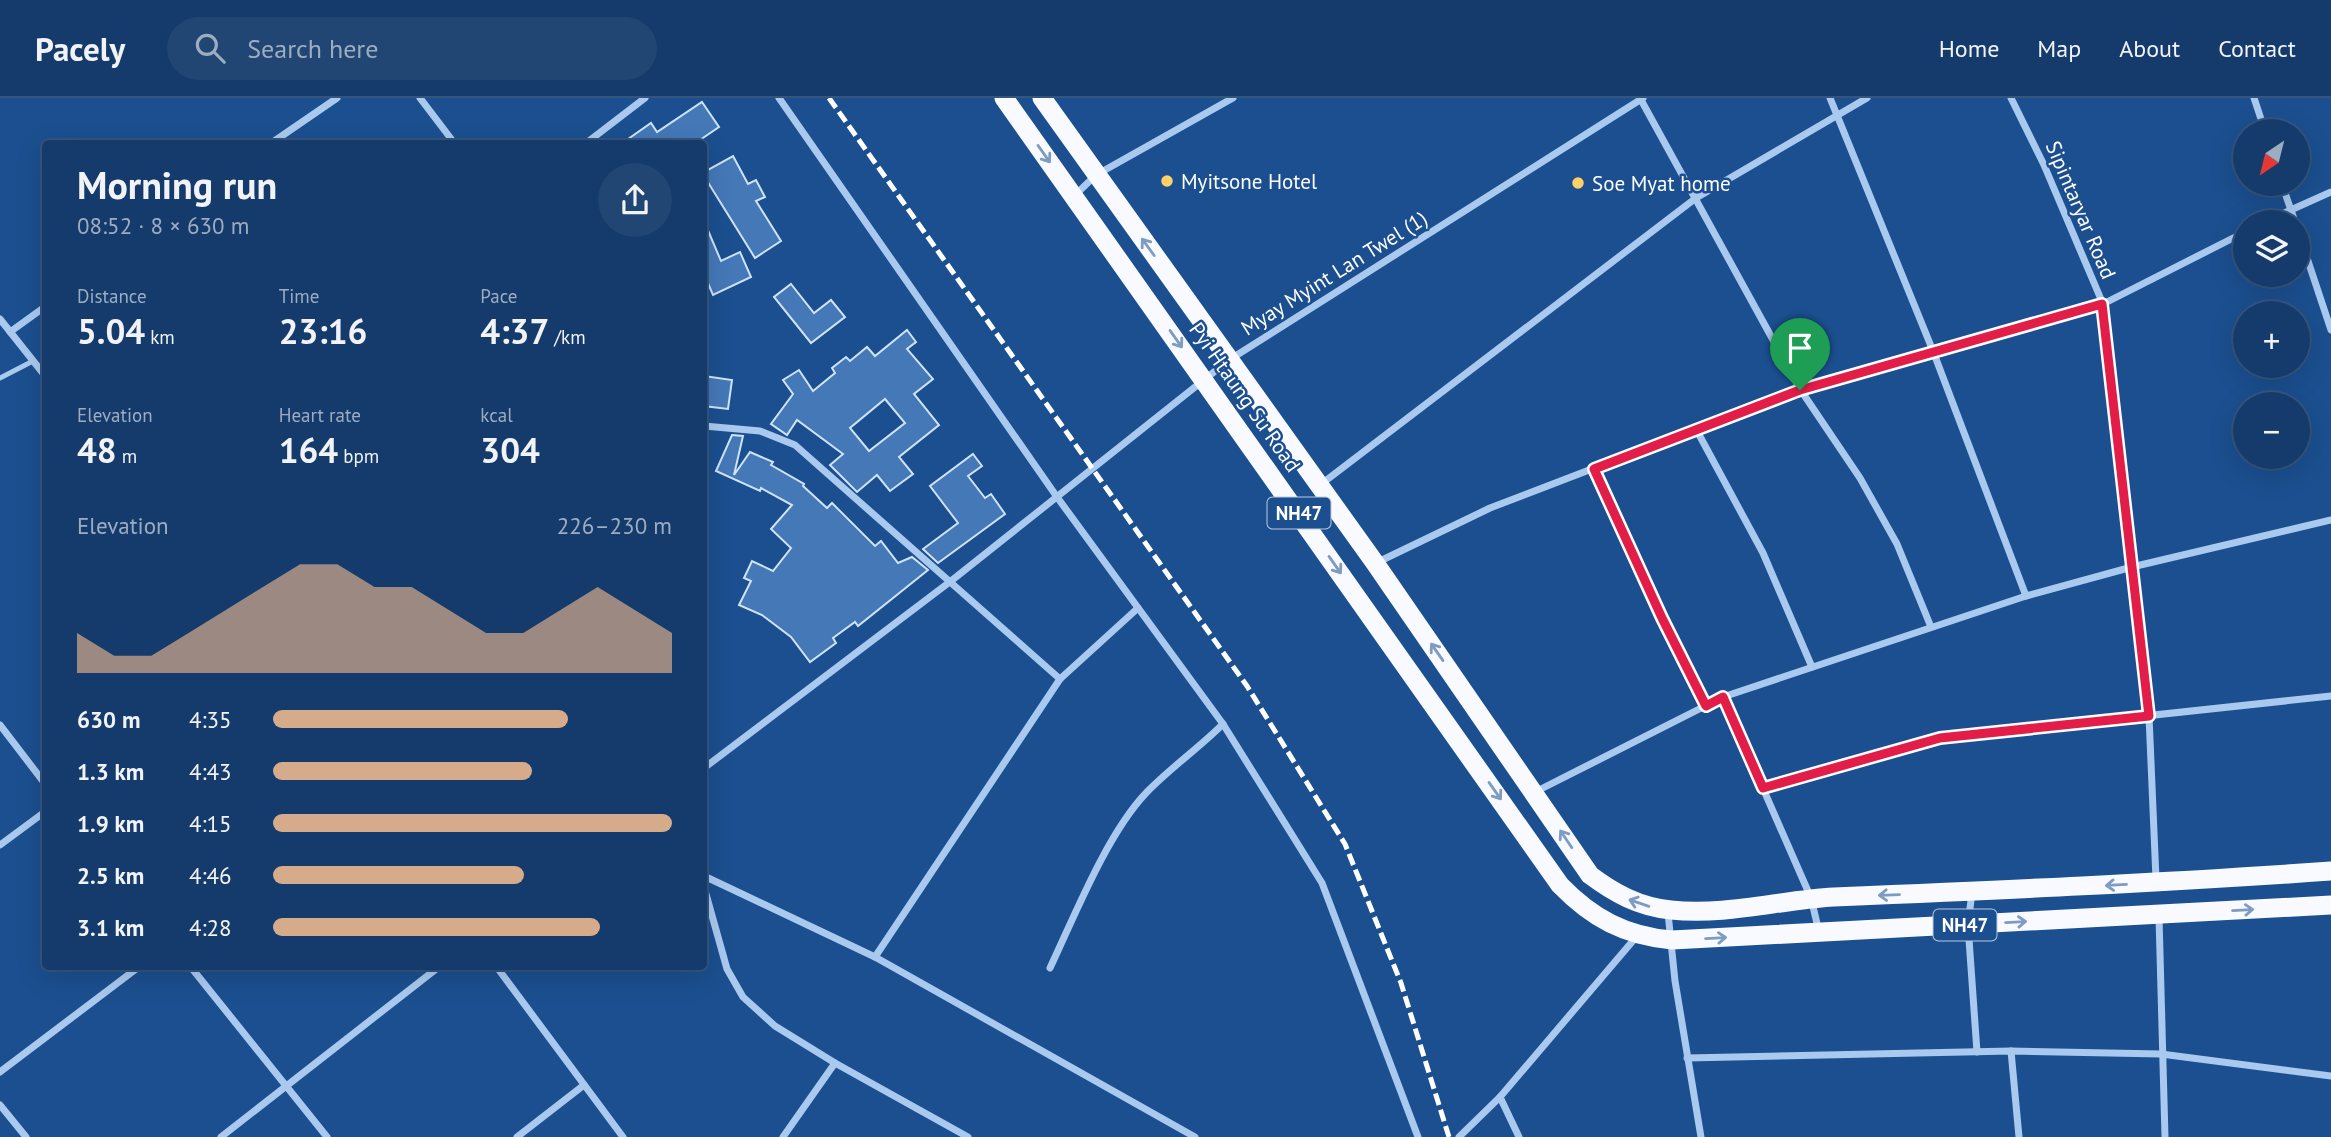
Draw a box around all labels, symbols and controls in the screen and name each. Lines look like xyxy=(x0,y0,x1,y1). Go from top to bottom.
search box xyxy=(167,17,657,80)
text: Pacely xyxy=(35,27,125,70)
icon: search xyxy=(191,29,229,67)
text: Search here xyxy=(247,32,378,65)
text: Home xyxy=(1939,33,1999,64)
text: Map xyxy=(2037,33,2081,64)
text: About xyxy=(2119,33,2180,64)
text: Contact xyxy=(2218,33,2296,64)
north arrow xyxy=(2233,119,2310,196)
map controls xyxy=(2233,119,2310,469)
street label: Sipintaryar Road xyxy=(2040,137,2122,283)
one-way arrow xyxy=(1037,144,1051,163)
text: Morning run xyxy=(77,160,277,209)
button: share xyxy=(598,163,672,237)
place label: Myitsone Hotel xyxy=(1181,168,1317,195)
place label: Soe Myat home xyxy=(1592,170,1731,197)
marker: Myitsone Hotel xyxy=(1159,173,1175,189)
marker: Soe Myat home xyxy=(1570,175,1586,191)
street label: Myay Myint Lan Twel (1) xyxy=(1236,205,1432,341)
button: layers xyxy=(2233,210,2310,287)
text: 08:52 · 8 × 630 m xyxy=(77,211,249,240)
one-way arrow xyxy=(1141,238,1155,257)
text: Distance xyxy=(77,284,147,308)
text: Time xyxy=(279,284,319,308)
text: Pace xyxy=(480,284,518,308)
button: + xyxy=(2233,301,2310,378)
text: 5.04 xyxy=(77,308,145,354)
text: 23:16 xyxy=(279,308,367,354)
text: 4:37 xyxy=(480,308,549,354)
street label: Pyi Htaung Su Road xyxy=(1183,317,1307,477)
pin xyxy=(1770,318,1830,390)
text: km xyxy=(145,325,175,349)
text: /km xyxy=(549,325,586,349)
one-way arrow xyxy=(1168,329,1183,348)
icon: arrive xyxy=(1781,329,1819,367)
button: − xyxy=(2233,392,2310,469)
text: Elevation xyxy=(77,403,153,427)
text: Heart rate xyxy=(279,403,361,427)
text: kcal xyxy=(480,403,513,427)
text: 48 xyxy=(77,427,117,473)
text: 164 xyxy=(279,427,338,473)
text: 304 xyxy=(480,427,540,473)
text: m xyxy=(117,444,137,468)
text: bpm xyxy=(338,444,379,468)
road number: NH47 xyxy=(1268,498,1330,528)
text: Elevation xyxy=(77,511,169,540)
text: 226–230 m xyxy=(557,511,672,540)
one-way arrow xyxy=(1328,555,1343,574)
one-way arrow xyxy=(1430,643,1444,662)
text: 630 m xyxy=(77,705,140,734)
text: 4:35 xyxy=(189,705,232,734)
text: 1.3 km xyxy=(77,757,144,786)
text: 4:43 xyxy=(189,757,232,786)
one-way arrow xyxy=(1488,781,1502,800)
text: 1.9 km xyxy=(77,809,144,838)
text: 4:15 xyxy=(189,809,232,838)
one-way arrow xyxy=(1559,830,1573,849)
text: 2.5 km xyxy=(77,861,144,890)
text: 4:46 xyxy=(189,861,232,890)
one-way arrow xyxy=(2105,879,2128,892)
one-way arrow xyxy=(1878,888,1901,901)
one-way arrow xyxy=(1628,896,1650,908)
one-way arrow xyxy=(2232,904,2255,917)
road number: NH47 xyxy=(1934,910,1996,940)
text: 3.1 km xyxy=(77,913,144,942)
text: 4:28 xyxy=(189,913,232,942)
one-way arrow xyxy=(2004,916,2027,929)
one-way arrow xyxy=(1704,931,1726,944)

